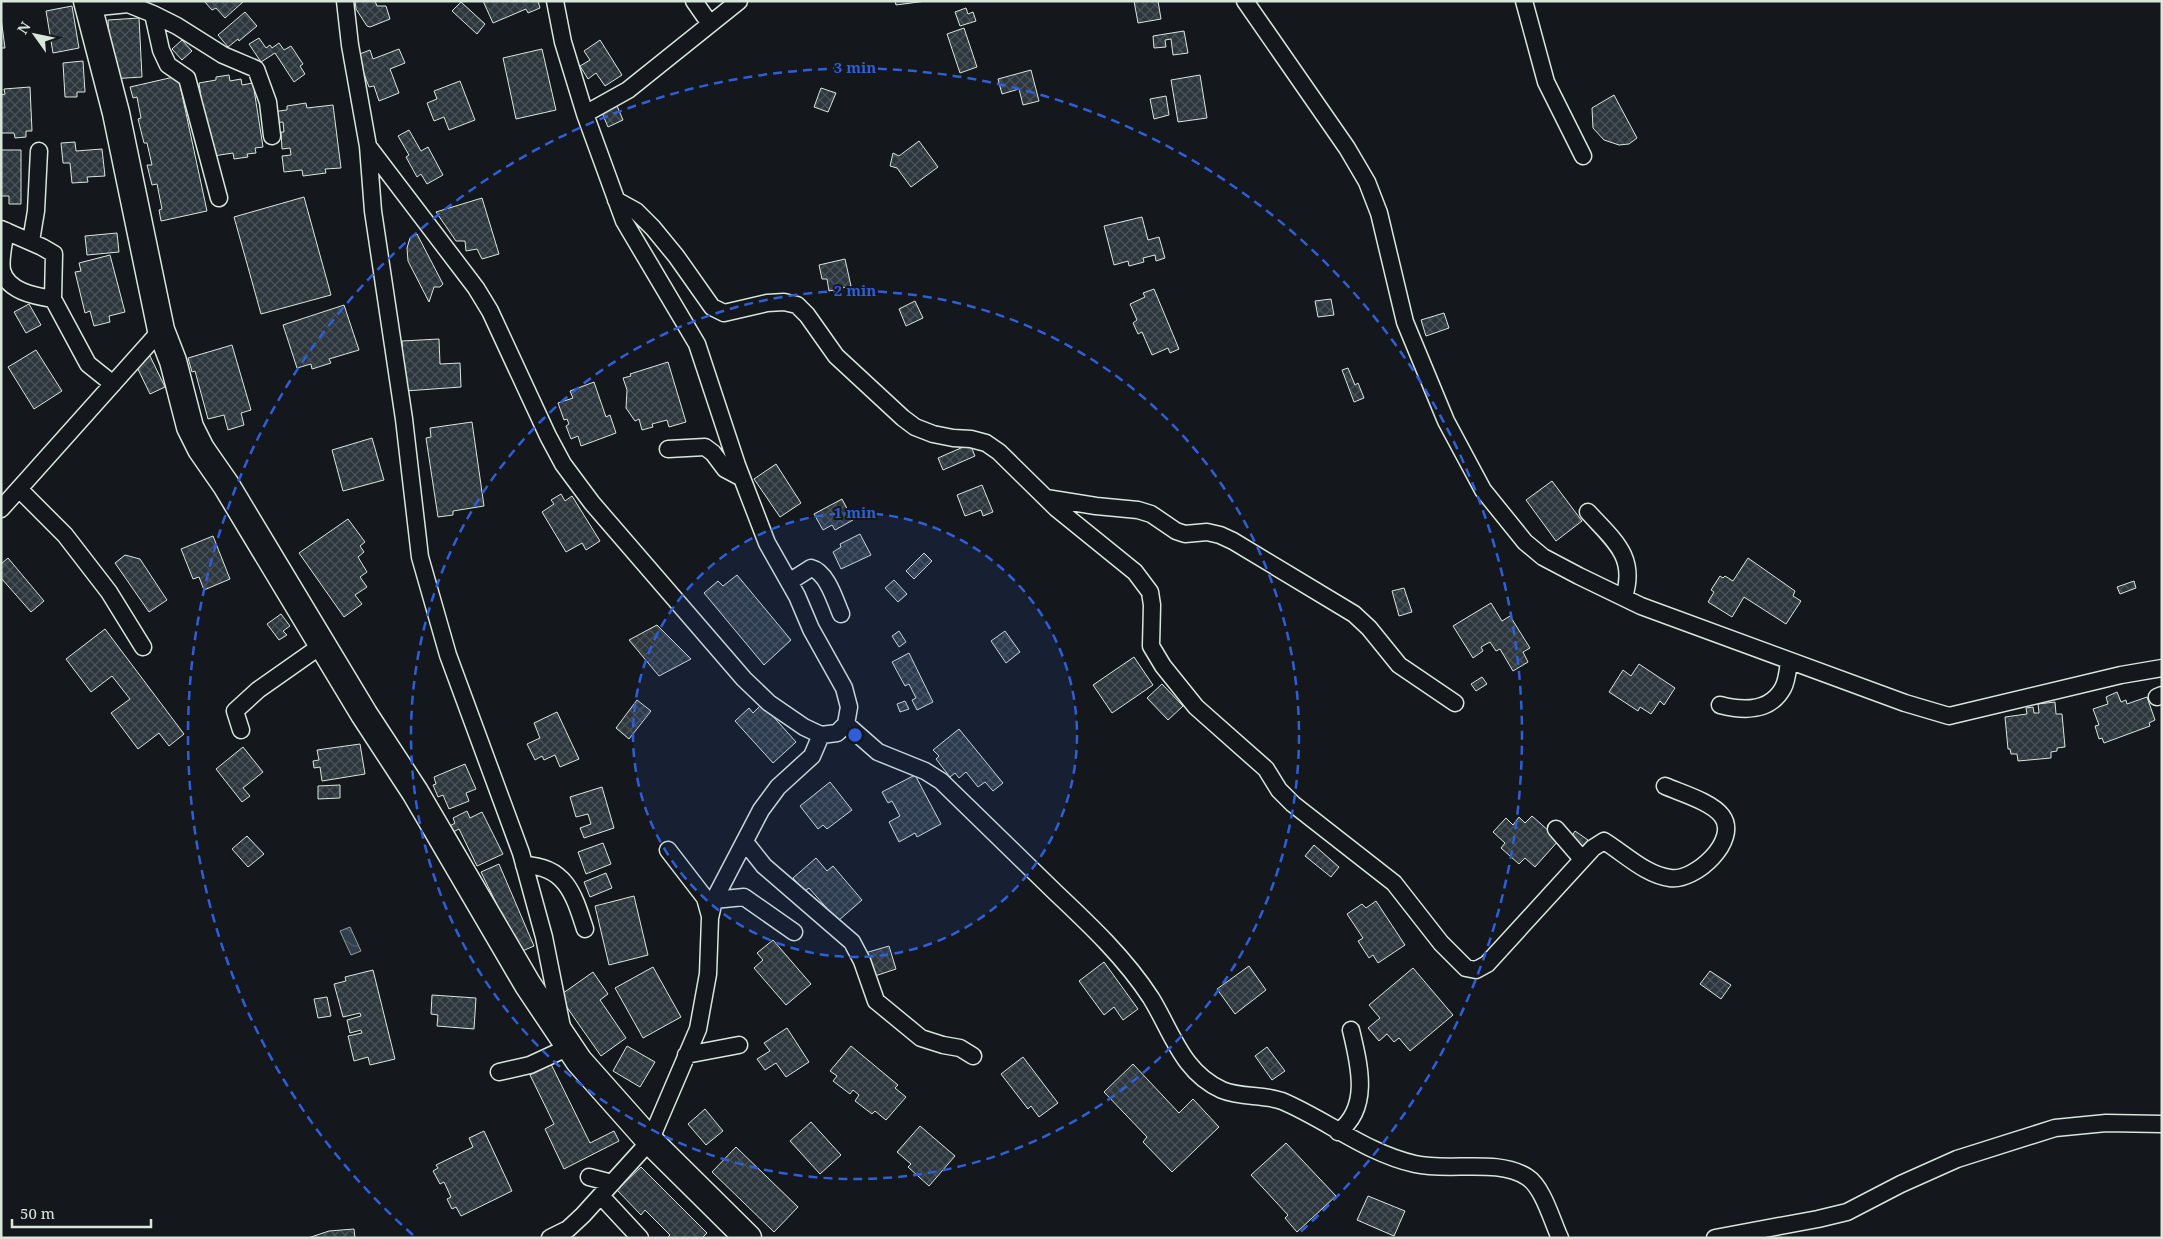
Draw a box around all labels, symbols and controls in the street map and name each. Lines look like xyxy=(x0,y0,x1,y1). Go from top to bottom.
north arrow xyxy=(10,10,60,60)
text: N xyxy=(13,18,35,37)
text: 3 min xyxy=(834,57,876,77)
text: 2 min xyxy=(834,280,876,300)
text: 1 min xyxy=(834,502,876,522)
centre of rings xyxy=(846,726,864,744)
scale bar xyxy=(12,1196,151,1228)
text: 50 m xyxy=(20,1203,55,1223)

